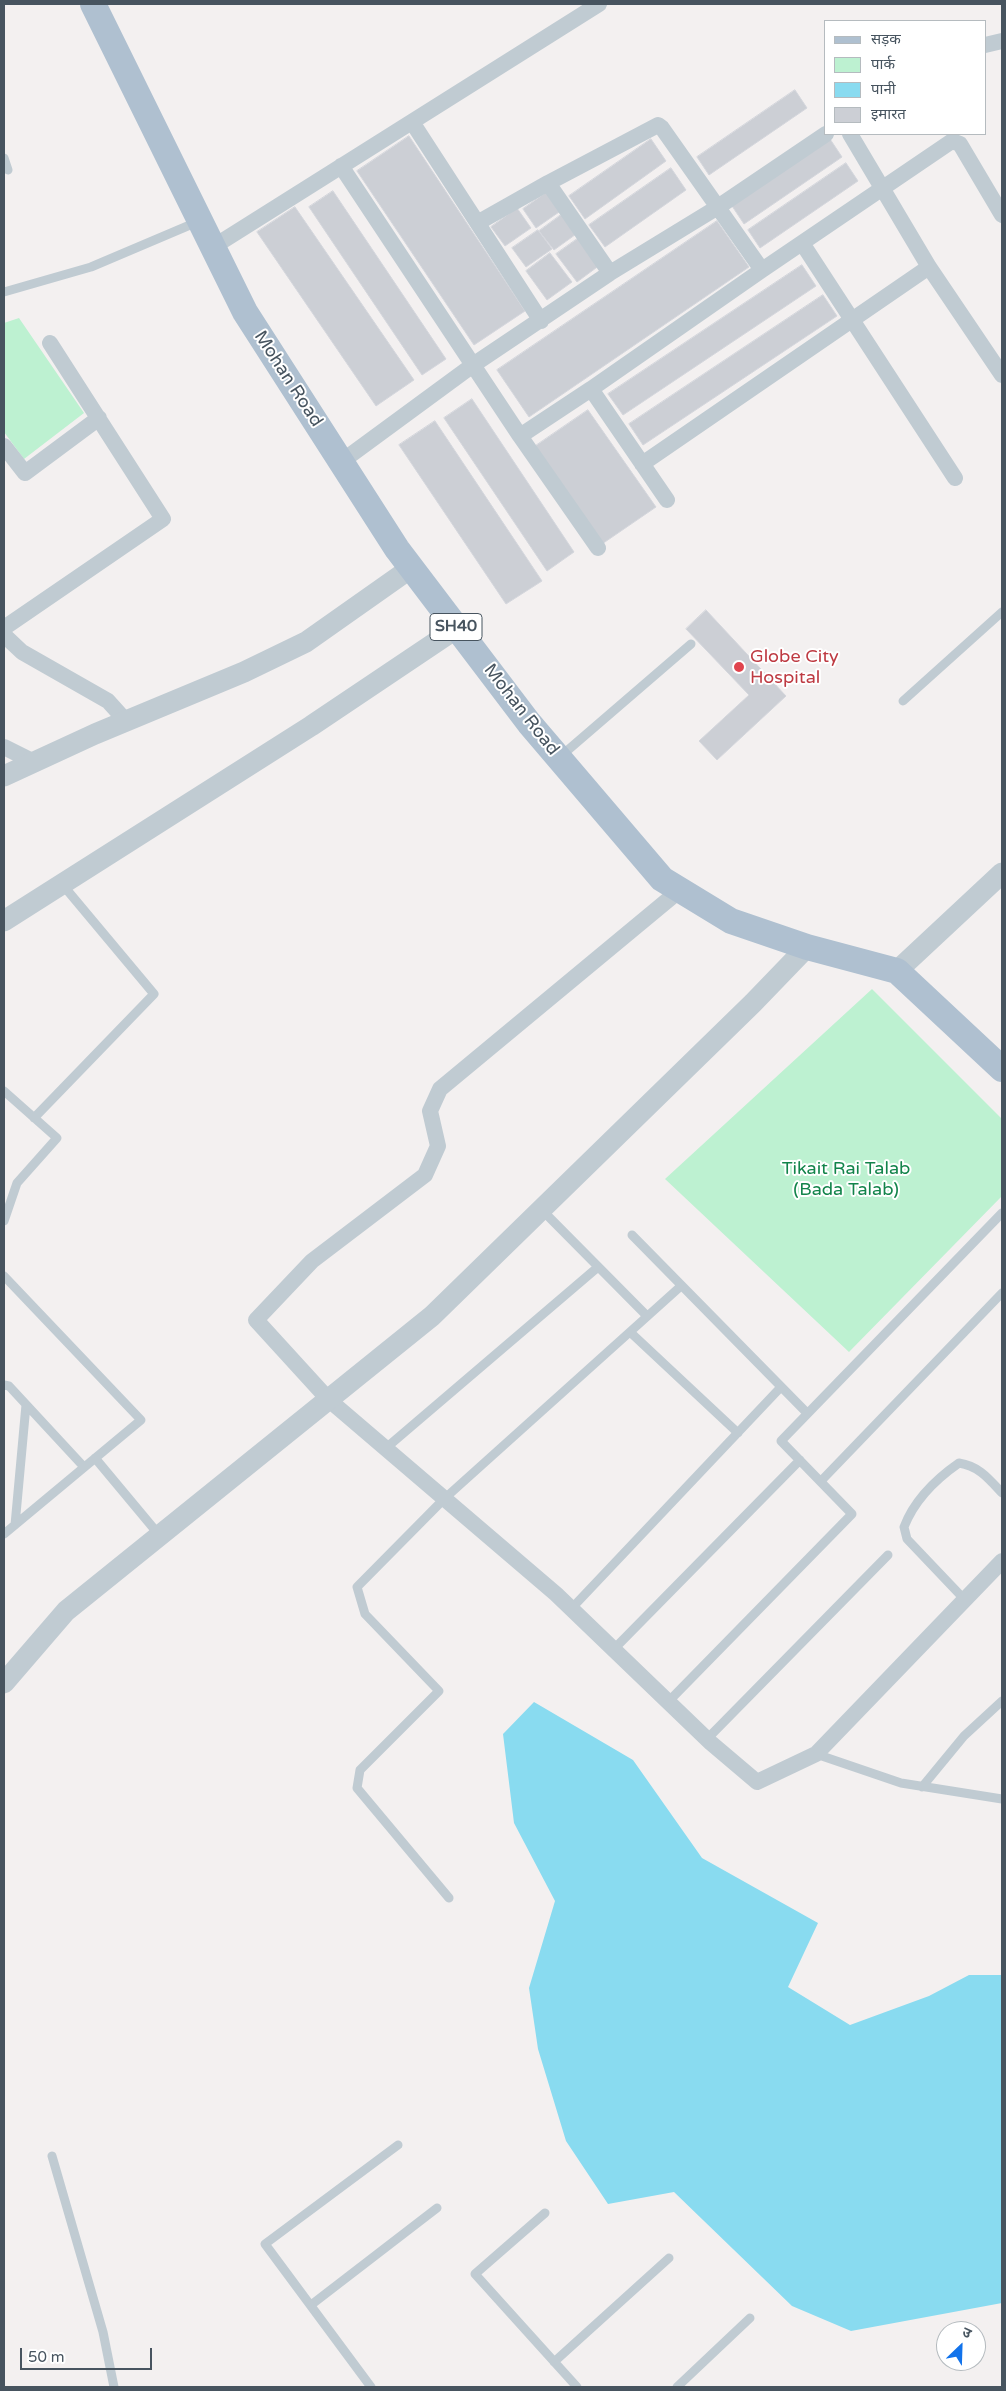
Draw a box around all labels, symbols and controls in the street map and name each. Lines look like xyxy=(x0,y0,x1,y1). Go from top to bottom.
legend xyxy=(824,20,986,135)
text: सड़क xyxy=(871,30,901,48)
text: पार्क xyxy=(871,55,895,73)
text: पानी xyxy=(871,80,896,98)
text: इमारत xyxy=(871,105,906,123)
street label: Mohan Road xyxy=(249,327,327,431)
road number: SH40 xyxy=(430,614,482,640)
place label: Globe City Hospital xyxy=(750,646,839,689)
street label: Mohan Road xyxy=(479,660,563,760)
marker: Globe City Hospital xyxy=(732,660,746,674)
park label: Tikait Rai Talab (Bada Talab) xyxy=(782,1158,910,1200)
north arrow xyxy=(936,2321,986,2371)
text: उ xyxy=(960,2323,974,2342)
scale bar xyxy=(22,2338,155,2370)
text: 50 m xyxy=(28,2348,65,2366)

